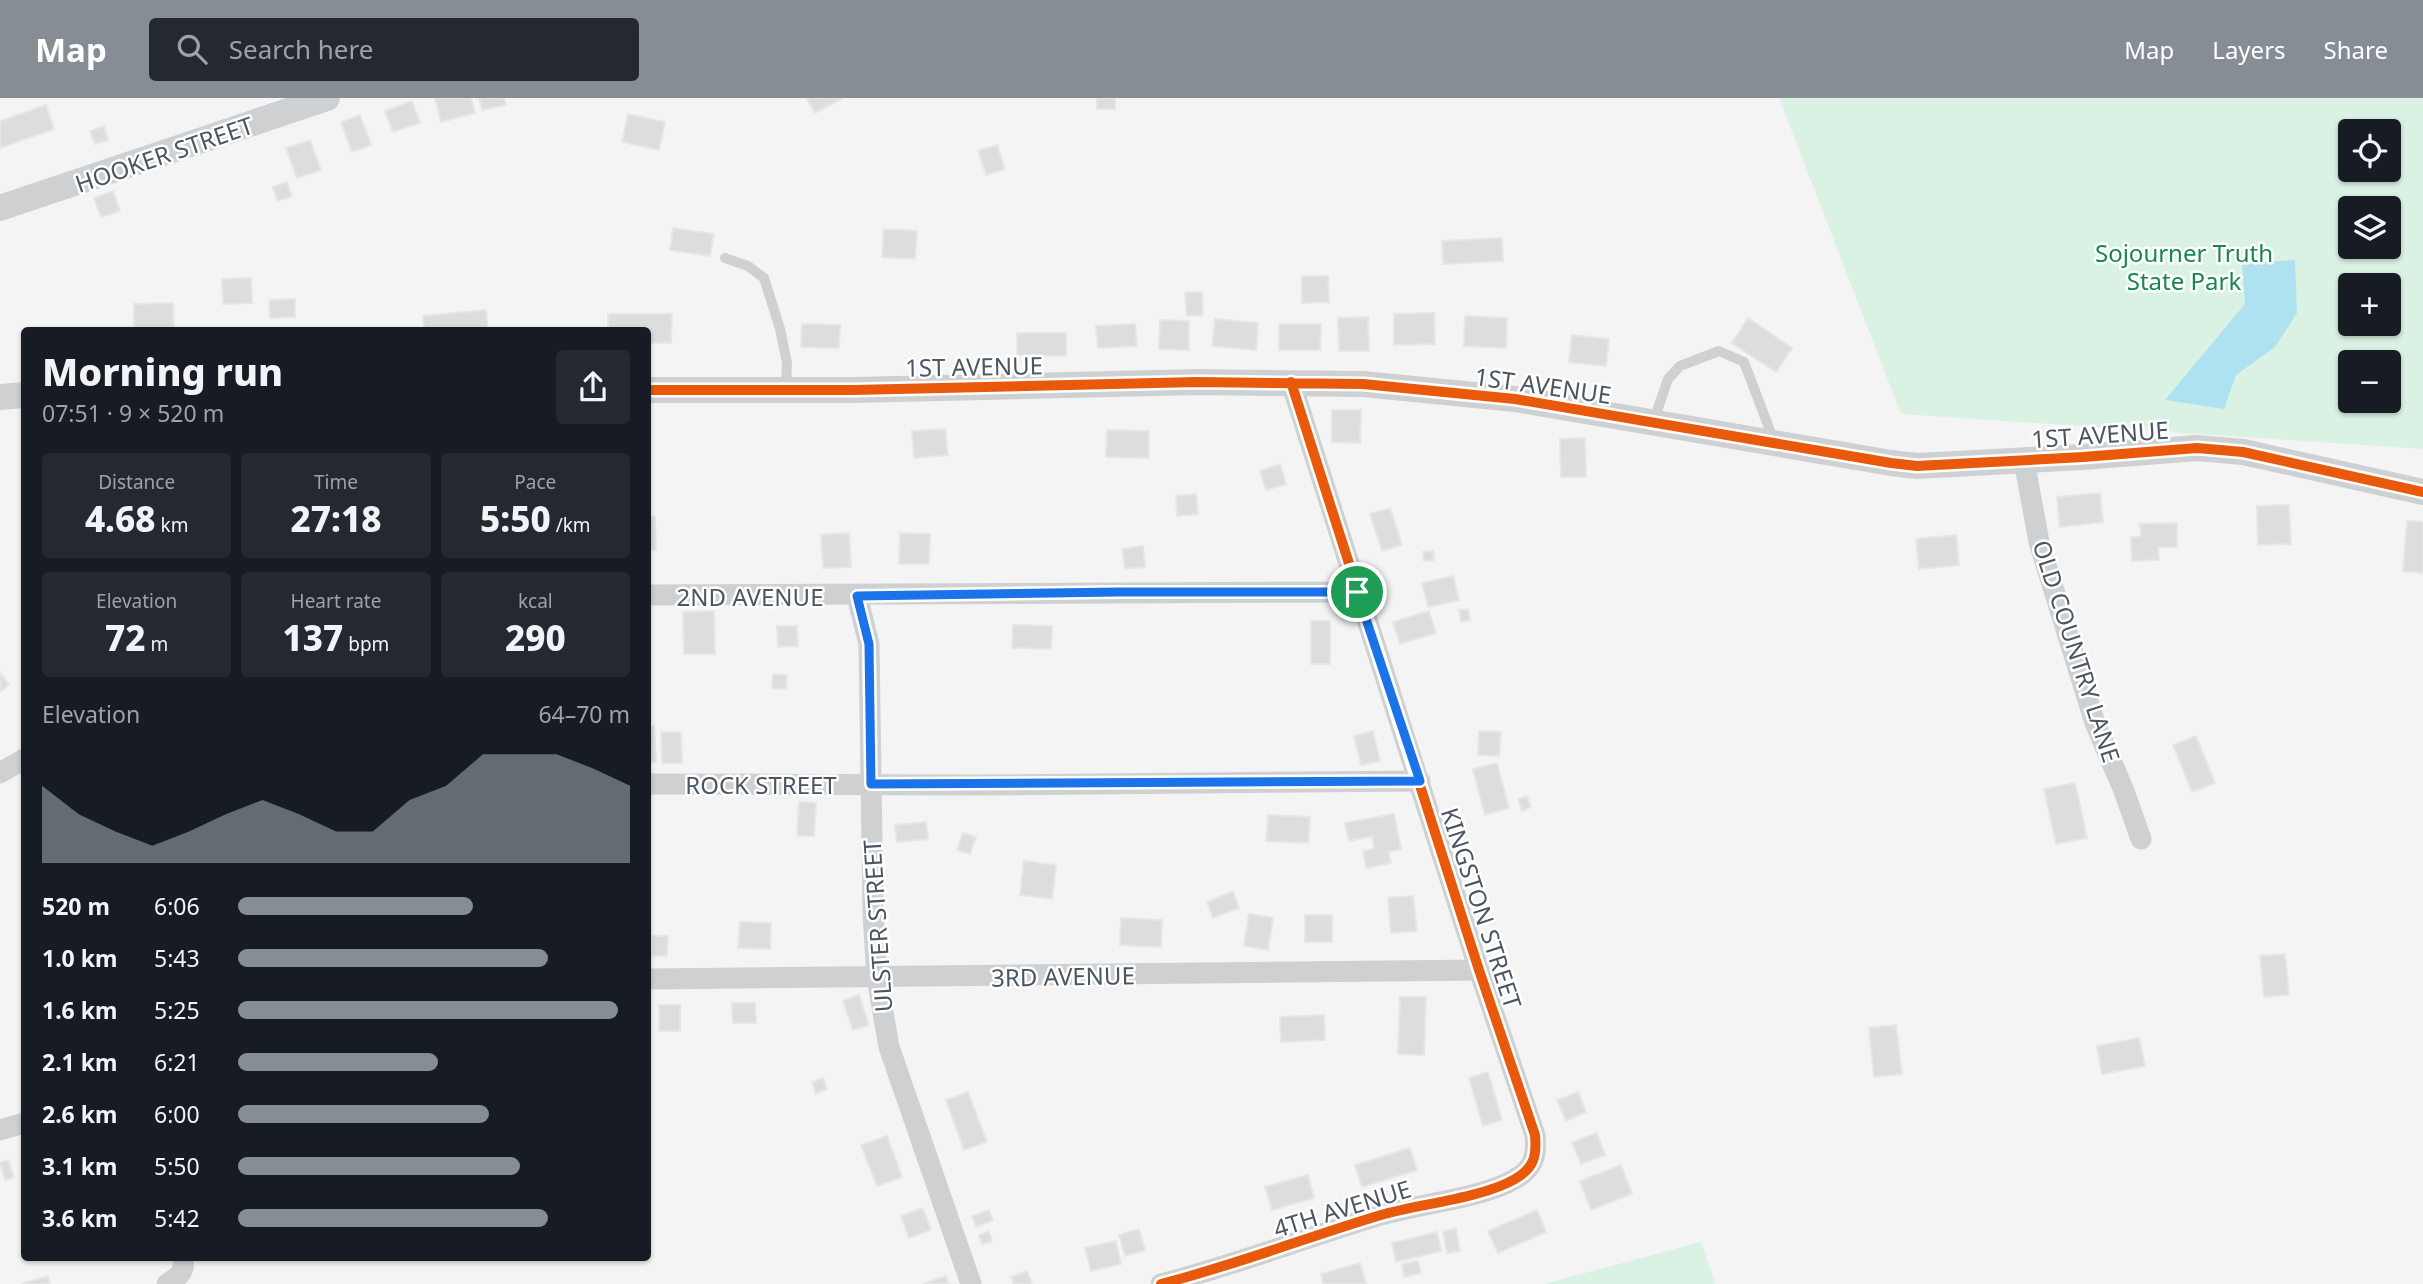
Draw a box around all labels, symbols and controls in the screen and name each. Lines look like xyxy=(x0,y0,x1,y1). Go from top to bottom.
search box xyxy=(149,18,639,81)
text: Map xyxy=(35,27,107,72)
icon: search xyxy=(173,30,211,68)
text: Search here xyxy=(229,31,373,67)
text: Map xyxy=(2124,33,2174,66)
text: Layers xyxy=(2212,33,2286,66)
text: Share xyxy=(2324,33,2388,66)
street label: HOOKER STREET xyxy=(71,108,258,200)
map controls xyxy=(2338,119,2401,413)
button: locate xyxy=(2338,119,2401,182)
button: layers xyxy=(2338,196,2401,259)
park label: Sojourner Truth State Park xyxy=(2095,236,2273,297)
button: + xyxy=(2338,273,2401,336)
text: Morning run xyxy=(42,345,283,397)
street label: 1ST AVENUE xyxy=(905,348,1043,384)
button: share xyxy=(556,350,630,424)
button: − xyxy=(2338,350,2401,413)
street label: 1ST AVENUE xyxy=(1472,359,1614,411)
text: 07:51 · 9 × 520 m xyxy=(42,397,224,429)
street label: 1ST AVENUE xyxy=(2030,413,2170,455)
text: Distance xyxy=(98,469,175,495)
text: Time xyxy=(314,469,358,495)
text: Pace xyxy=(514,469,556,495)
text: 4.68 xyxy=(85,495,156,542)
text: 27:18 xyxy=(291,495,381,542)
text: 5:50 xyxy=(480,495,551,542)
text: km xyxy=(156,512,188,538)
text: /km xyxy=(551,512,591,538)
street label: OLD COUNTRY LANE xyxy=(2025,536,2129,766)
pin xyxy=(1327,562,1387,622)
icon: arrive xyxy=(1338,573,1376,611)
street label: 2ND AVENUE xyxy=(677,580,823,613)
text: Elevation xyxy=(96,588,177,614)
text: Heart rate xyxy=(291,588,381,614)
text: kcal xyxy=(518,588,553,614)
text: 72 xyxy=(105,614,146,661)
text: 137 xyxy=(283,614,343,661)
text: 290 xyxy=(505,614,566,661)
text: m xyxy=(146,631,168,657)
text: bpm xyxy=(343,631,389,657)
text: Elevation xyxy=(42,698,140,730)
text: 64–70 m xyxy=(538,698,630,730)
street label: ROCK STREET xyxy=(685,768,837,801)
street label: KINGSTON STREET xyxy=(1434,803,1530,1013)
street label: ULSTER STREET xyxy=(854,838,899,1013)
text: 520 m xyxy=(42,890,110,922)
text: 6:06 xyxy=(154,890,200,922)
text: 1.0 km xyxy=(42,942,117,974)
text: 5:43 xyxy=(154,942,200,974)
street label: 3RD AVENUE xyxy=(991,958,1135,994)
text: 1.6 km xyxy=(42,994,117,1026)
text: 5:25 xyxy=(154,994,200,1026)
text: 2.1 km xyxy=(42,1046,117,1078)
text: 6:21 xyxy=(154,1046,200,1078)
text: 2.6 km xyxy=(42,1098,117,1130)
text: 6:00 xyxy=(154,1098,200,1130)
text: 3.1 km xyxy=(42,1150,117,1182)
text: 5:50 xyxy=(154,1150,200,1182)
street label: 4TH AVENUE xyxy=(1269,1171,1415,1245)
text: 3.6 km xyxy=(42,1202,117,1234)
text: 5:42 xyxy=(154,1202,200,1234)

